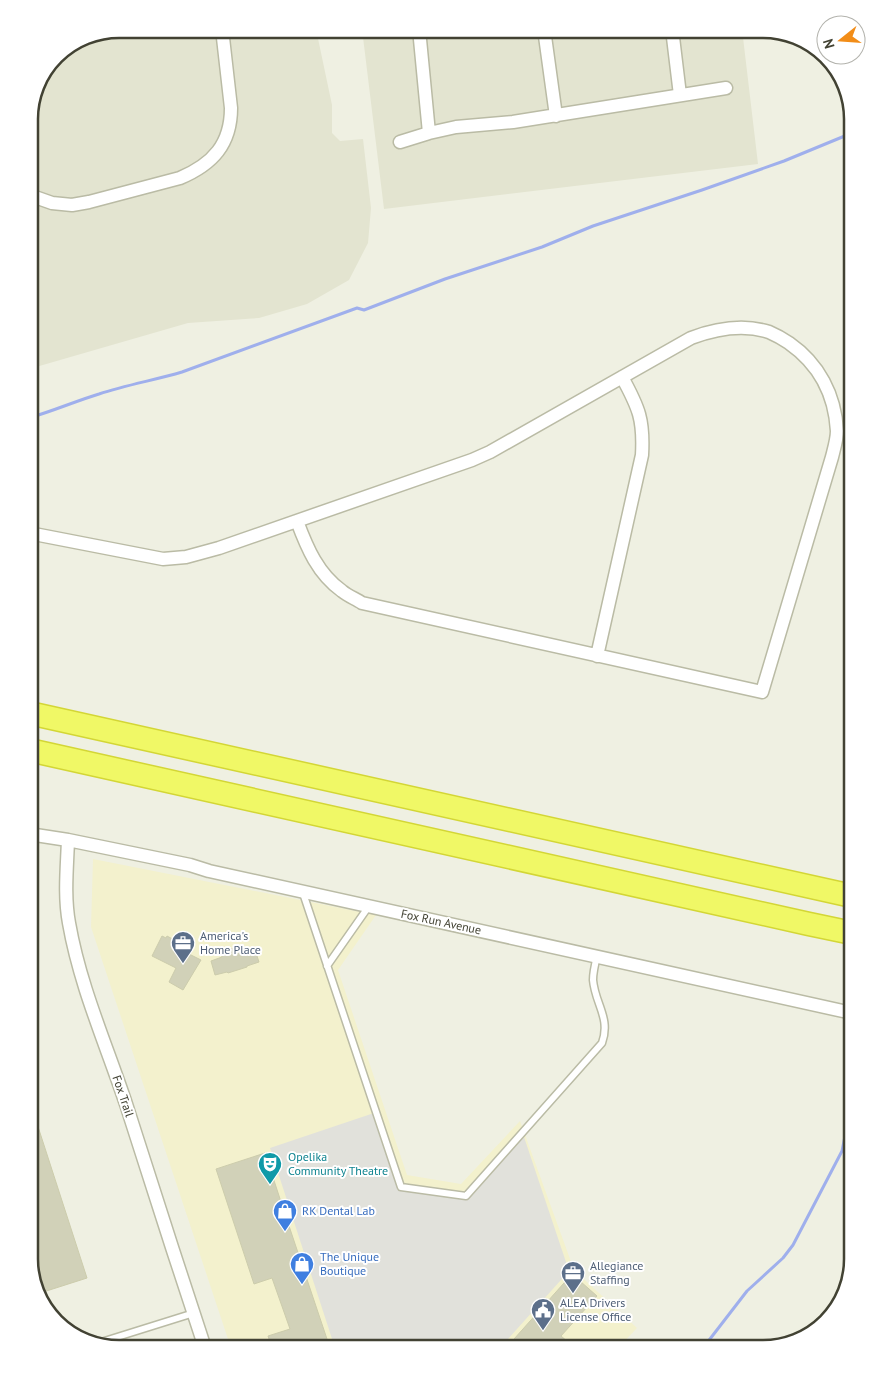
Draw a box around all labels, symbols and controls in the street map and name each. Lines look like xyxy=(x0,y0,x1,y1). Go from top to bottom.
north arrow xyxy=(816,15,866,65)
text: N xyxy=(819,37,839,51)
street label: Fox Run Avenue xyxy=(400,906,483,937)
place label: America's Home Place xyxy=(200,928,261,957)
office icon: America's Home Place xyxy=(170,930,196,964)
street label: Fox Trail xyxy=(109,1073,138,1119)
place label: Opelika Community Theatre xyxy=(288,1149,388,1178)
theatre icon: Opelika Community Theatre xyxy=(257,1151,283,1185)
shop icon: RK Dental Lab xyxy=(272,1198,298,1232)
place label: RK Dental Lab xyxy=(302,1203,375,1218)
place label: The Unique Boutique xyxy=(320,1249,379,1278)
shop icon: The Unique Boutique xyxy=(289,1251,315,1285)
place label: Allegiance Staffing xyxy=(590,1258,643,1287)
office icon: Allegiance Staffing xyxy=(560,1260,586,1294)
place label: ALEA Drivers License Office xyxy=(560,1295,631,1324)
public building icon: ALEA Drivers License Office xyxy=(530,1297,556,1331)

